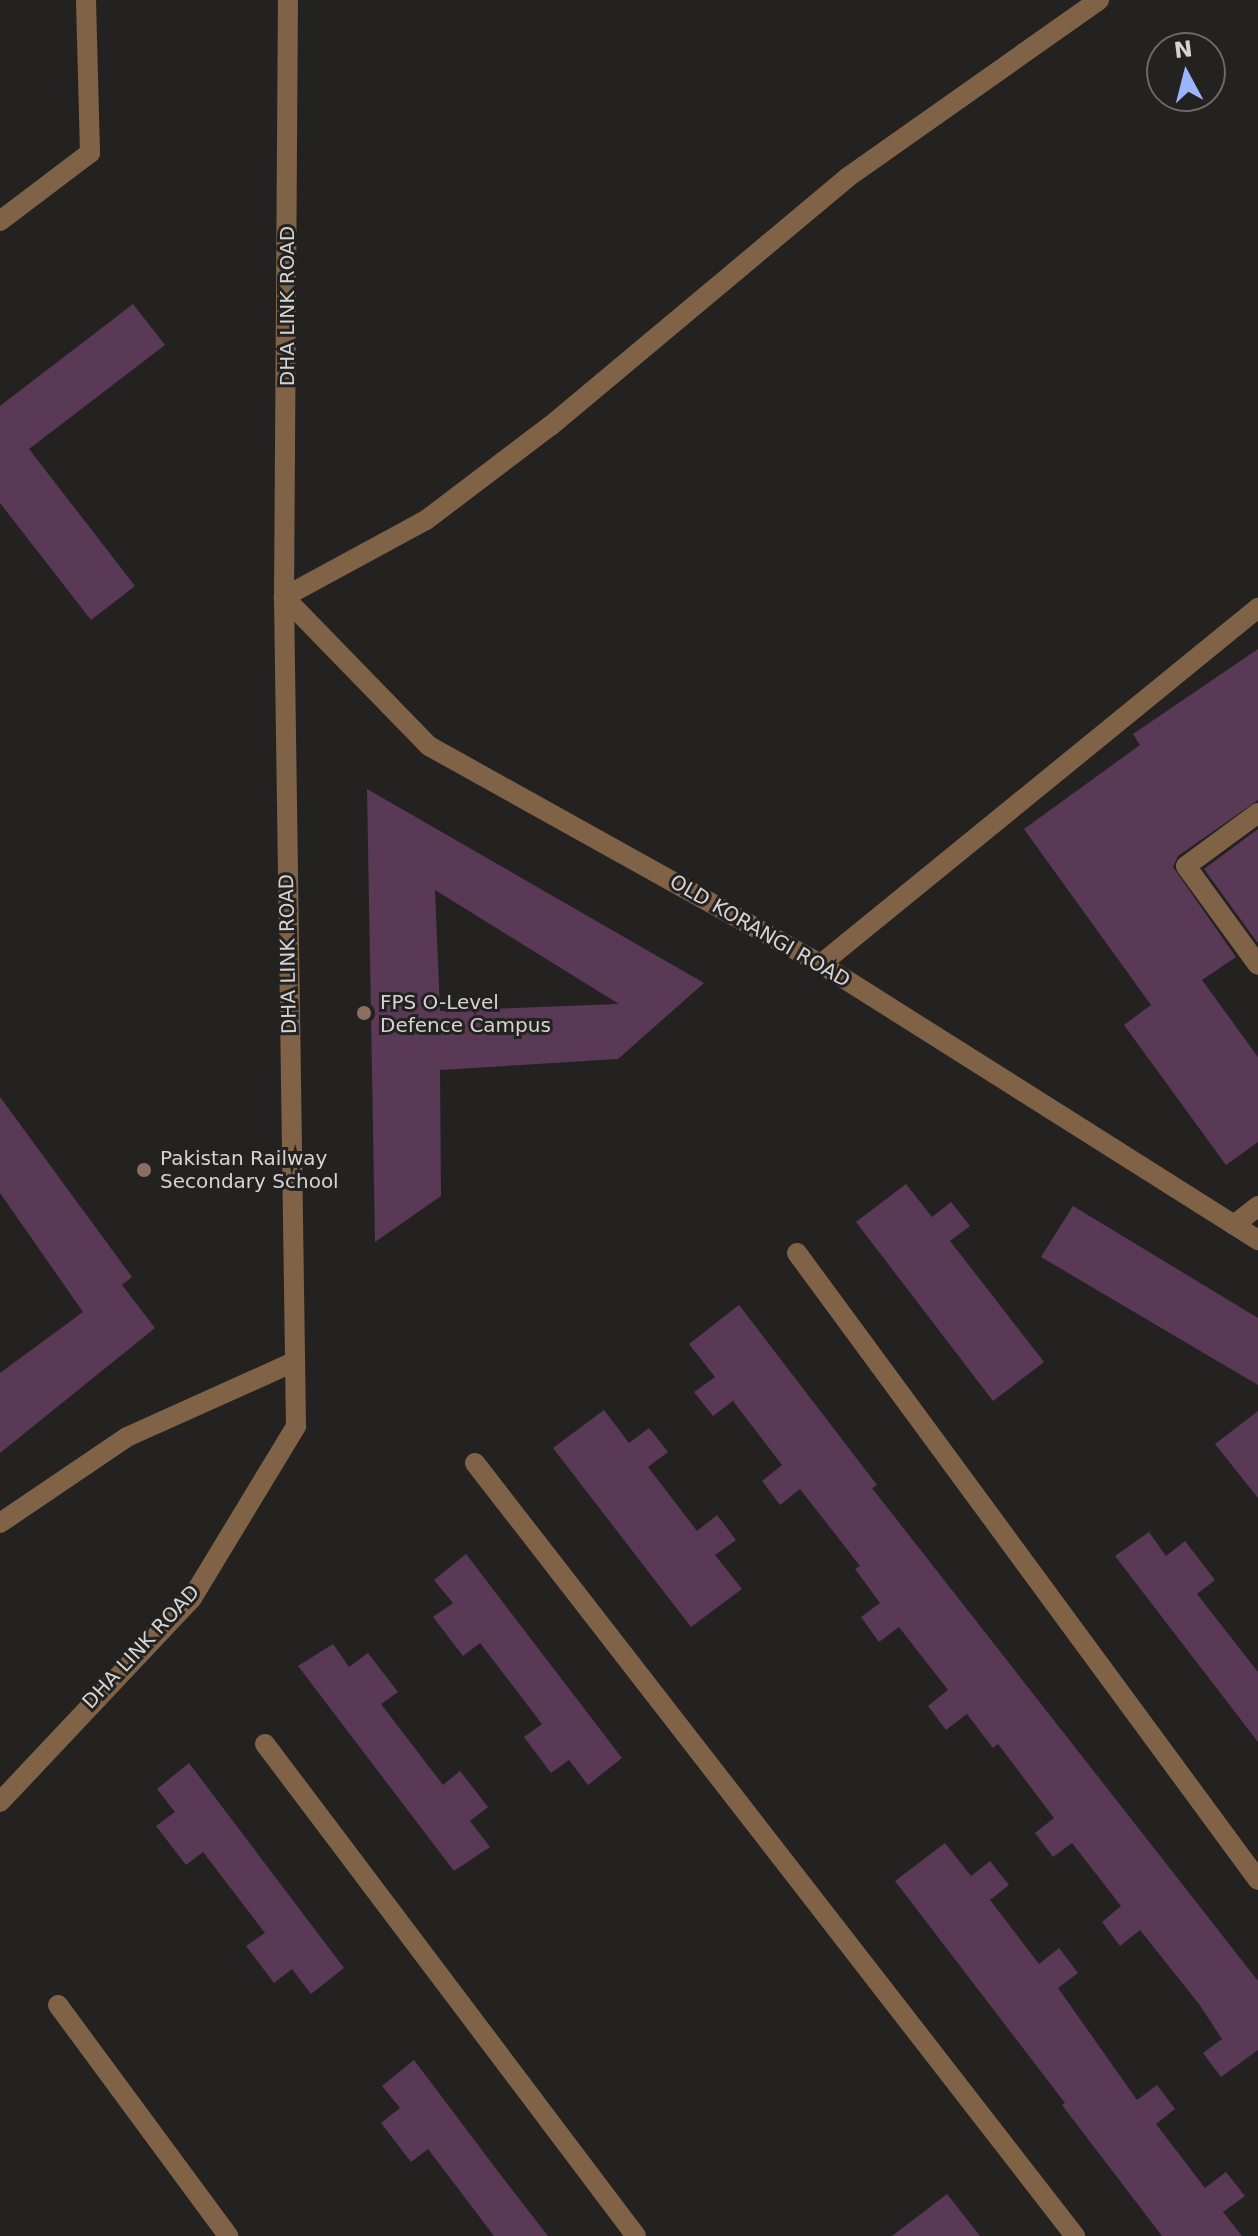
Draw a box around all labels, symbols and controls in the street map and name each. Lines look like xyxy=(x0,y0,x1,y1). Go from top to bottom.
north arrow xyxy=(1146,32,1226,112)
text: N xyxy=(1173,36,1194,63)
street label: DHA LINK ROAD xyxy=(275,226,299,386)
street label: OLD KORANGI ROAD xyxy=(666,870,854,992)
street label: DHA LINK ROAD xyxy=(275,874,301,1034)
place label: FPS O-Level Defence Campus xyxy=(380,990,551,1037)
marker: FPS O-Level Defence Campus xyxy=(355,1004,373,1022)
place label: Pakistan Railway Secondary School xyxy=(160,1146,339,1193)
marker: Pakistan Railway Secondary School xyxy=(135,1161,153,1179)
street label: DHA LINK ROAD xyxy=(78,1580,204,1714)

